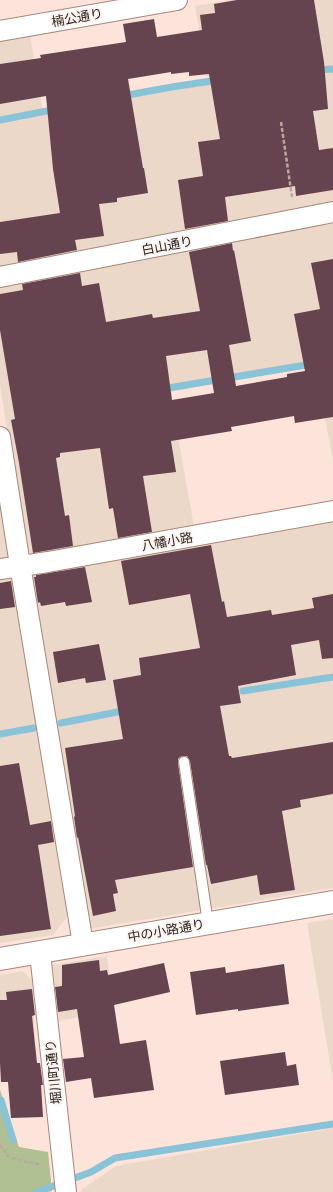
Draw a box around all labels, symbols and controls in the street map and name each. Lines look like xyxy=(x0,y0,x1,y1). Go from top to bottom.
street label: 楠公通り xyxy=(50,4,104,30)
street label: 白山通り xyxy=(140,231,194,259)
street label: 八幡小路 xyxy=(140,528,194,554)
street label: 中の小路通り xyxy=(126,914,206,946)
street label: 堀川町通り xyxy=(41,1039,65,1105)

